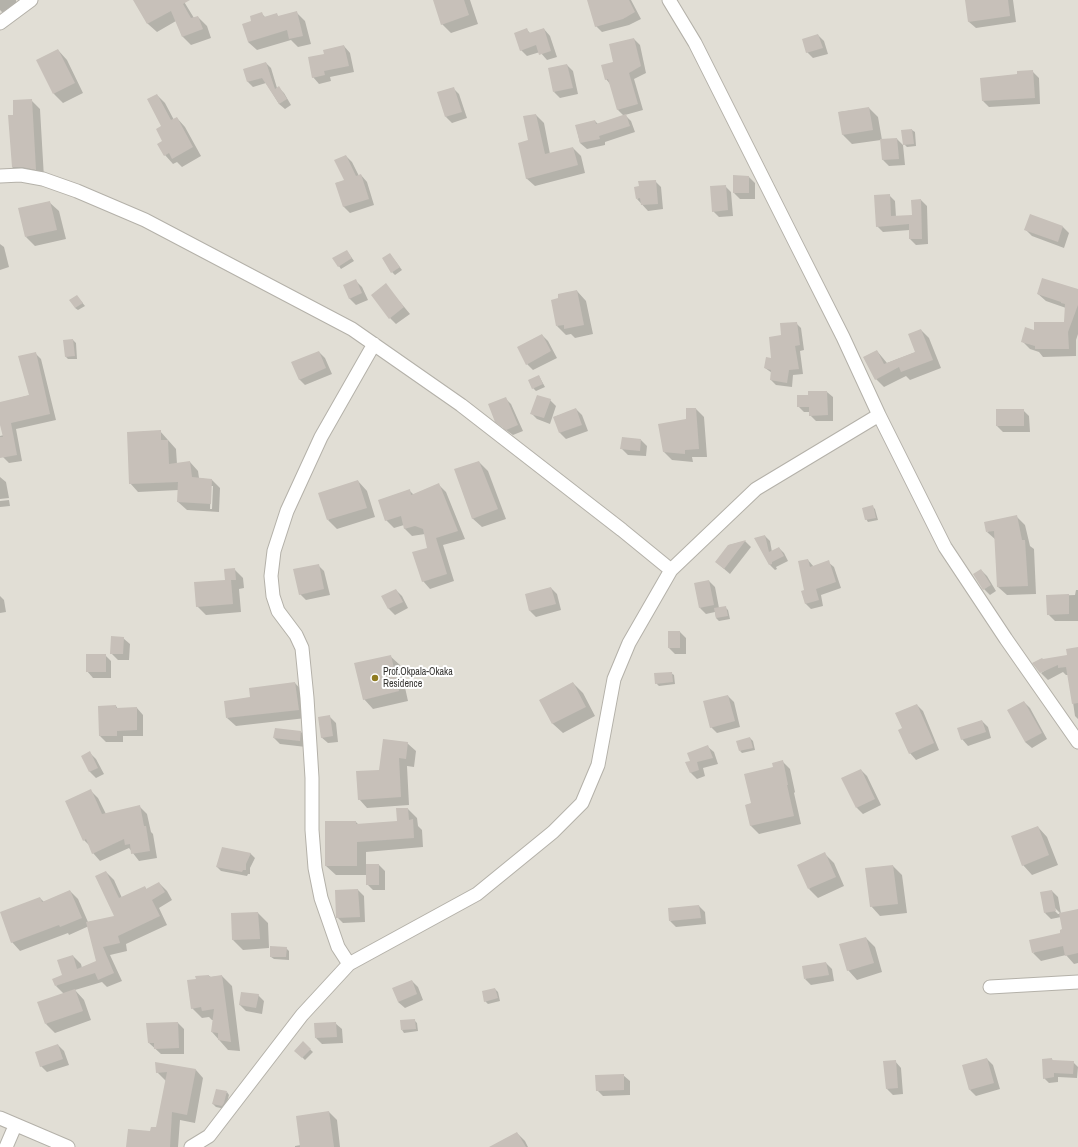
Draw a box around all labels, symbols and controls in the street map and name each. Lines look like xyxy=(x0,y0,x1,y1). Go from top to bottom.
place label: Prof.Okpala-Okaka Residence xyxy=(383,666,453,690)
marker: Prof.Okpala-Okaka Residence xyxy=(370,673,380,683)

